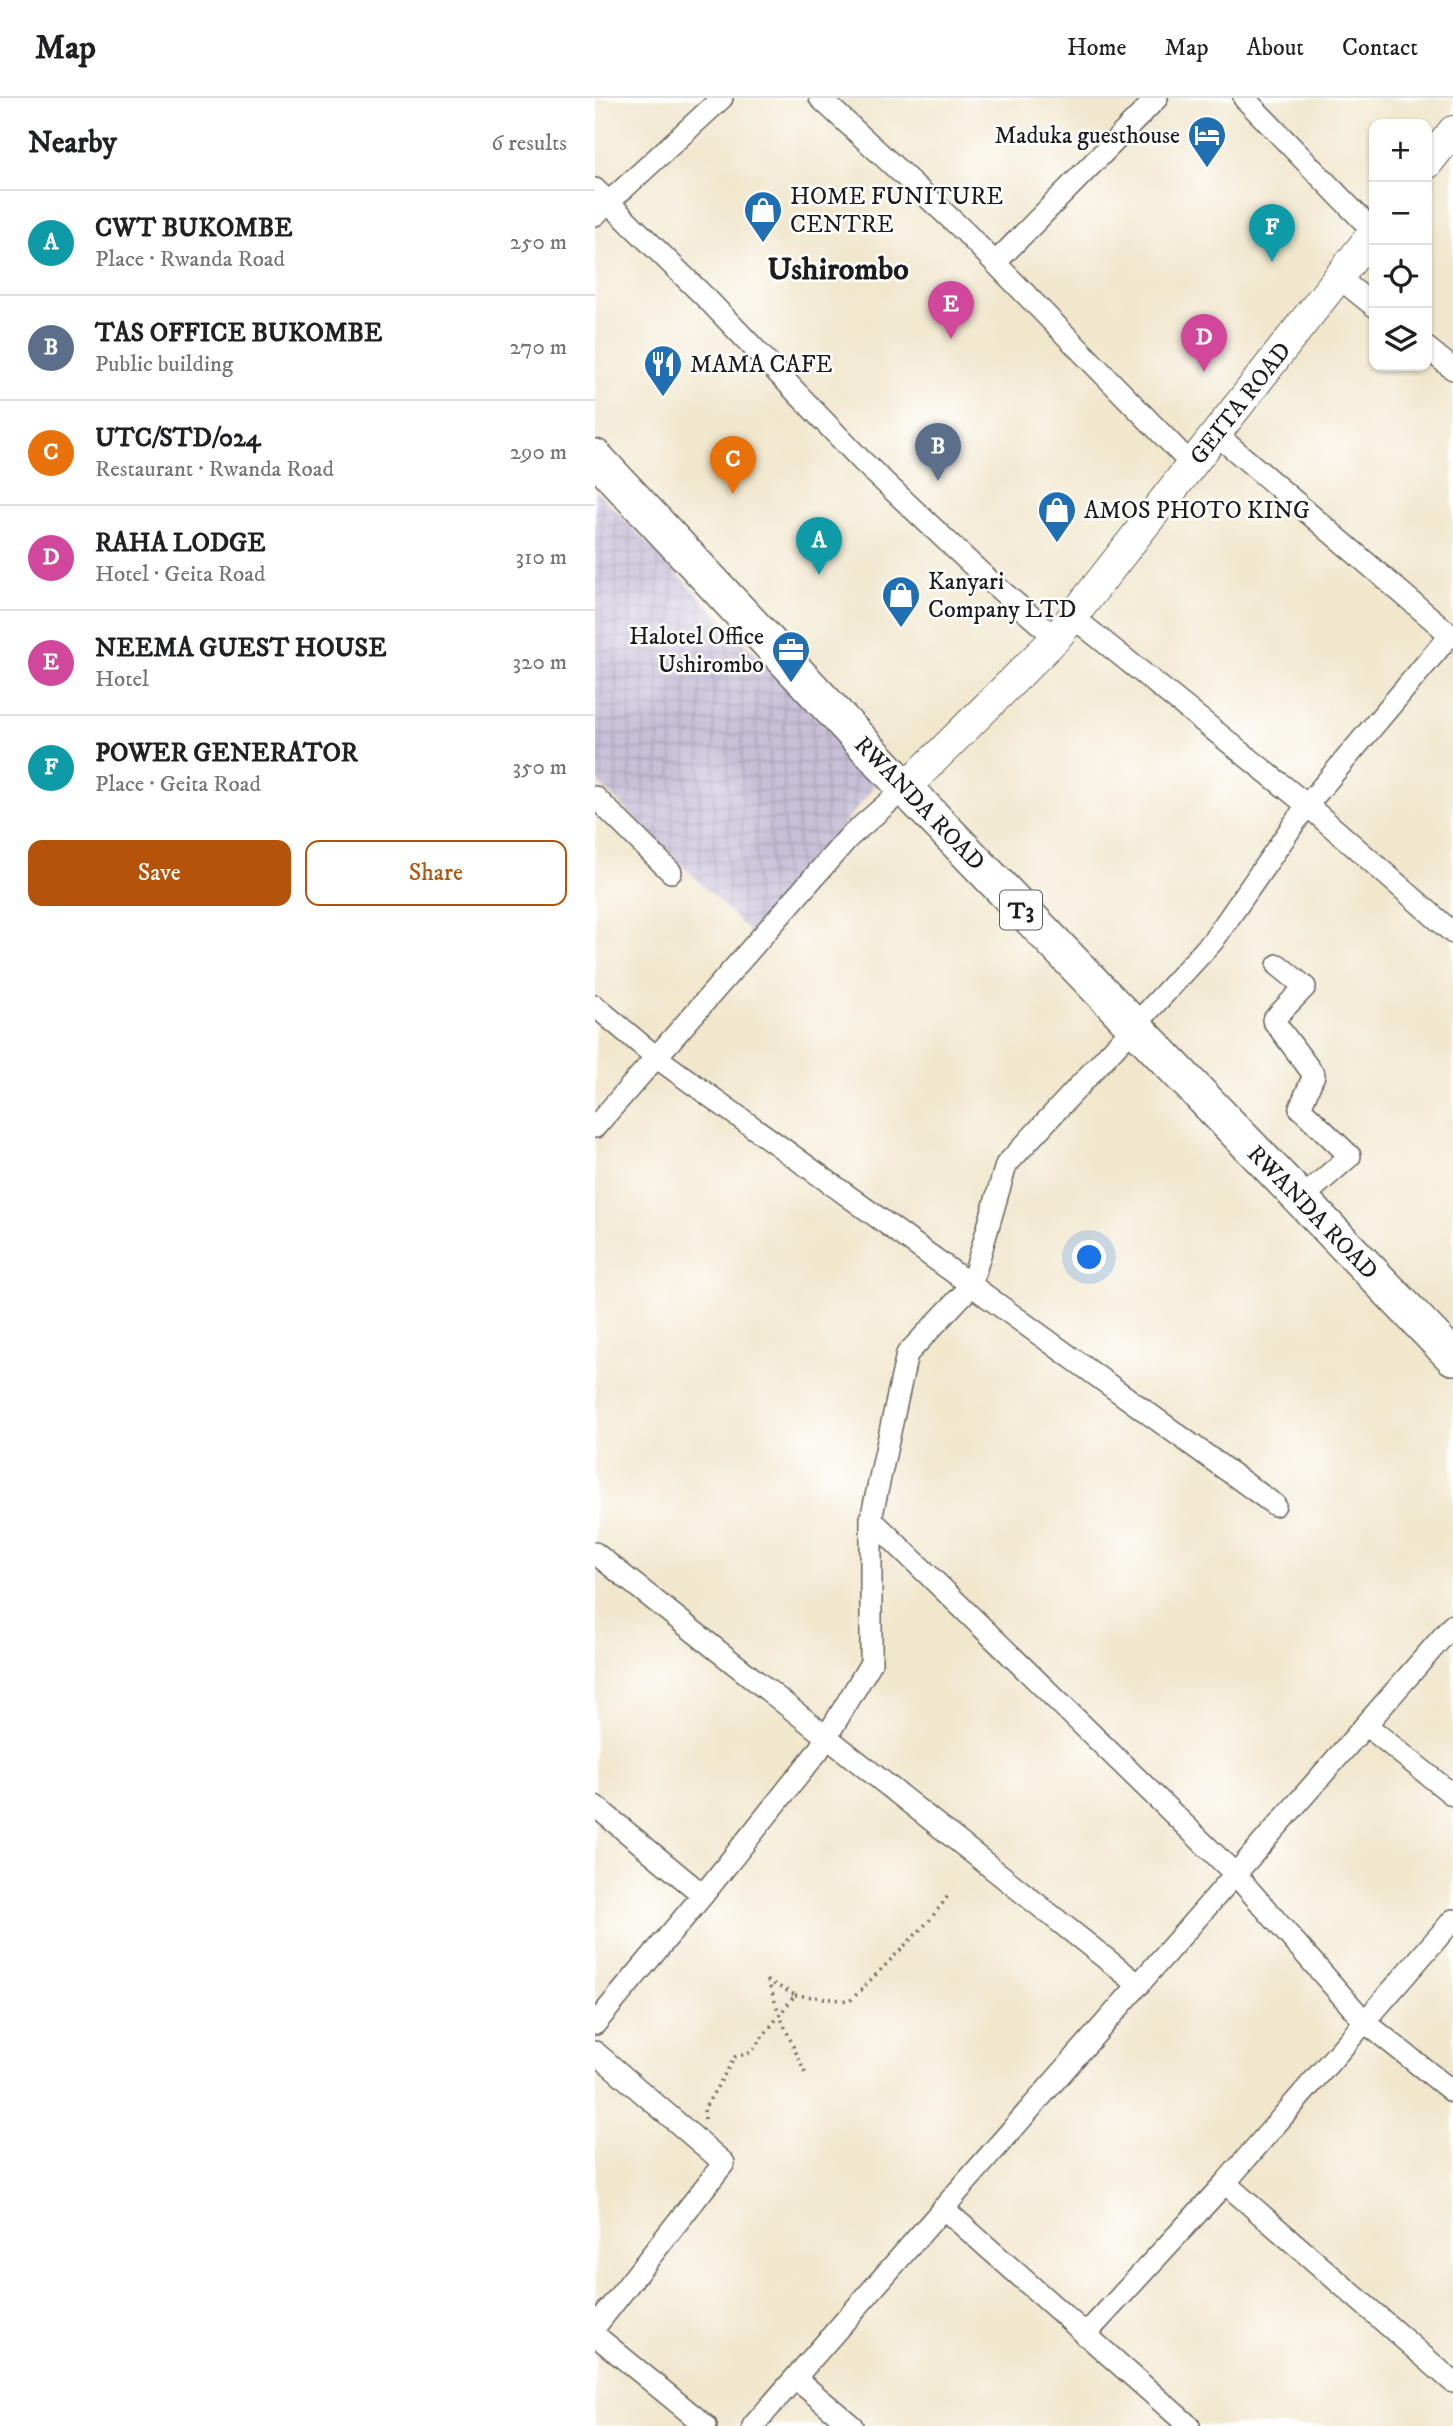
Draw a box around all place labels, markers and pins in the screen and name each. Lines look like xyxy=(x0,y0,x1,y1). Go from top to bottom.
hotel icon: Maduka guesthouse xyxy=(1186,114,1228,169)
place label: Maduka guesthouse xyxy=(994,121,1180,151)
place label: HOME FUNITURE CENTRE xyxy=(790,182,1003,240)
shop icon: HOME FUNITURE CENTRE xyxy=(742,189,784,244)
pin: F xyxy=(1249,204,1295,262)
pin: E xyxy=(928,281,974,339)
pin: D xyxy=(1181,314,1227,372)
restaurant icon: MAMA CAFE xyxy=(642,343,684,398)
place label: MAMA CAFE xyxy=(690,350,833,380)
pin: B xyxy=(915,423,961,481)
pin: C xyxy=(710,436,756,494)
shop icon: AMOS PHOTO KING xyxy=(1036,489,1078,544)
place label: AMOS PHOTO KING xyxy=(1084,496,1310,526)
pin: A xyxy=(796,517,842,575)
place label: Kanyari Company LTD xyxy=(928,567,1076,625)
shop icon: Kanyari Company LTD xyxy=(880,574,922,629)
place label: Halotel Office Ushirombo xyxy=(629,622,764,680)
office icon: Halotel Office Ushirombo xyxy=(770,629,812,684)

